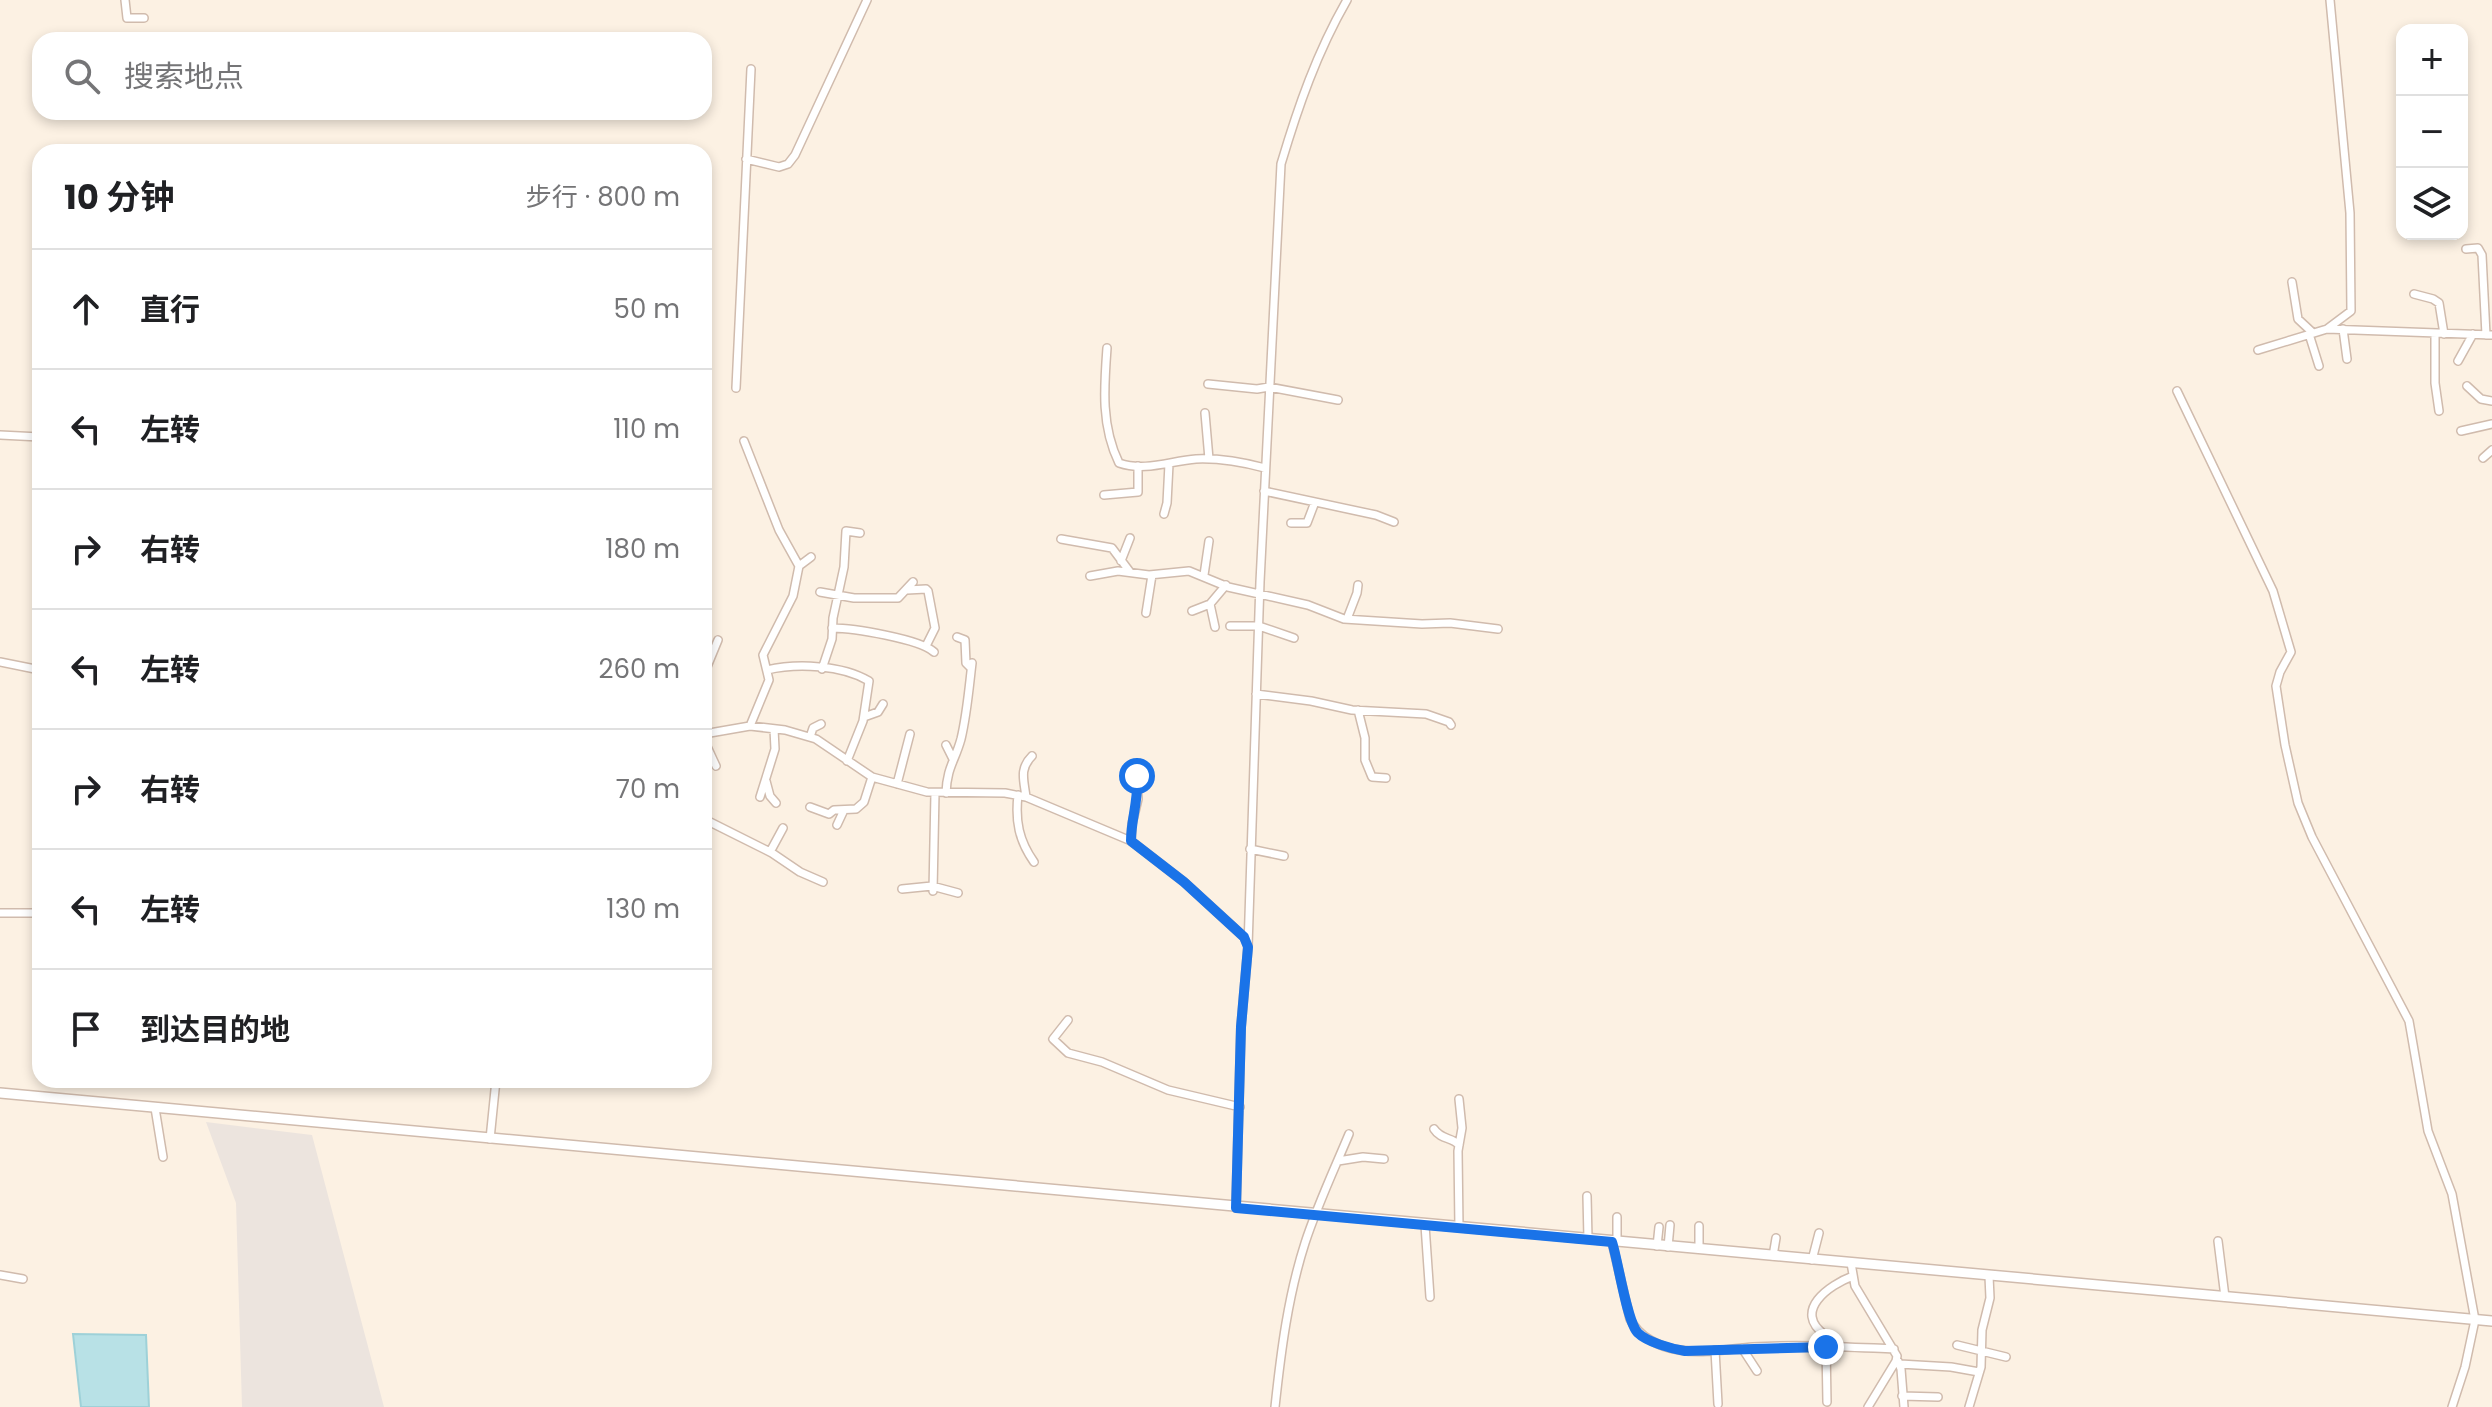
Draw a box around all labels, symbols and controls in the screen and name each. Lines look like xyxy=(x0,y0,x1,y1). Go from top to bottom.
map controls xyxy=(2396,24,2468,240)
button: + xyxy=(2396,24,2468,96)
search box xyxy=(32,32,712,120)
icon: search xyxy=(60,54,104,98)
text: 搜索地点 xyxy=(124,55,244,98)
button: − xyxy=(2396,96,2468,168)
button: layers xyxy=(2396,168,2468,240)
text: 10 分钟 xyxy=(64,173,174,221)
text: 步行 · 800 m xyxy=(526,179,680,215)
icon: ahead xyxy=(64,287,108,331)
text: 直行 xyxy=(140,288,200,331)
text: 50 m xyxy=(614,291,680,327)
icon: left xyxy=(64,407,108,451)
text: 左转 xyxy=(140,408,200,451)
text: 110 m xyxy=(613,411,680,447)
icon: right xyxy=(64,527,108,571)
text: 右转 xyxy=(140,528,200,571)
text: 180 m xyxy=(605,531,680,567)
icon: left xyxy=(64,647,108,691)
text: 左转 xyxy=(140,648,200,691)
text: 260 m xyxy=(598,651,680,687)
route start xyxy=(1119,758,1155,794)
icon: right xyxy=(64,767,108,811)
text: 右转 xyxy=(140,768,200,811)
text: 70 m xyxy=(616,771,680,807)
icon: left xyxy=(64,887,108,931)
text: 左转 xyxy=(140,888,200,931)
text: 130 m xyxy=(606,891,680,927)
icon: arrive xyxy=(64,1007,108,1051)
text: 到达目的地 xyxy=(140,1008,290,1051)
route end xyxy=(1808,1329,1844,1365)

